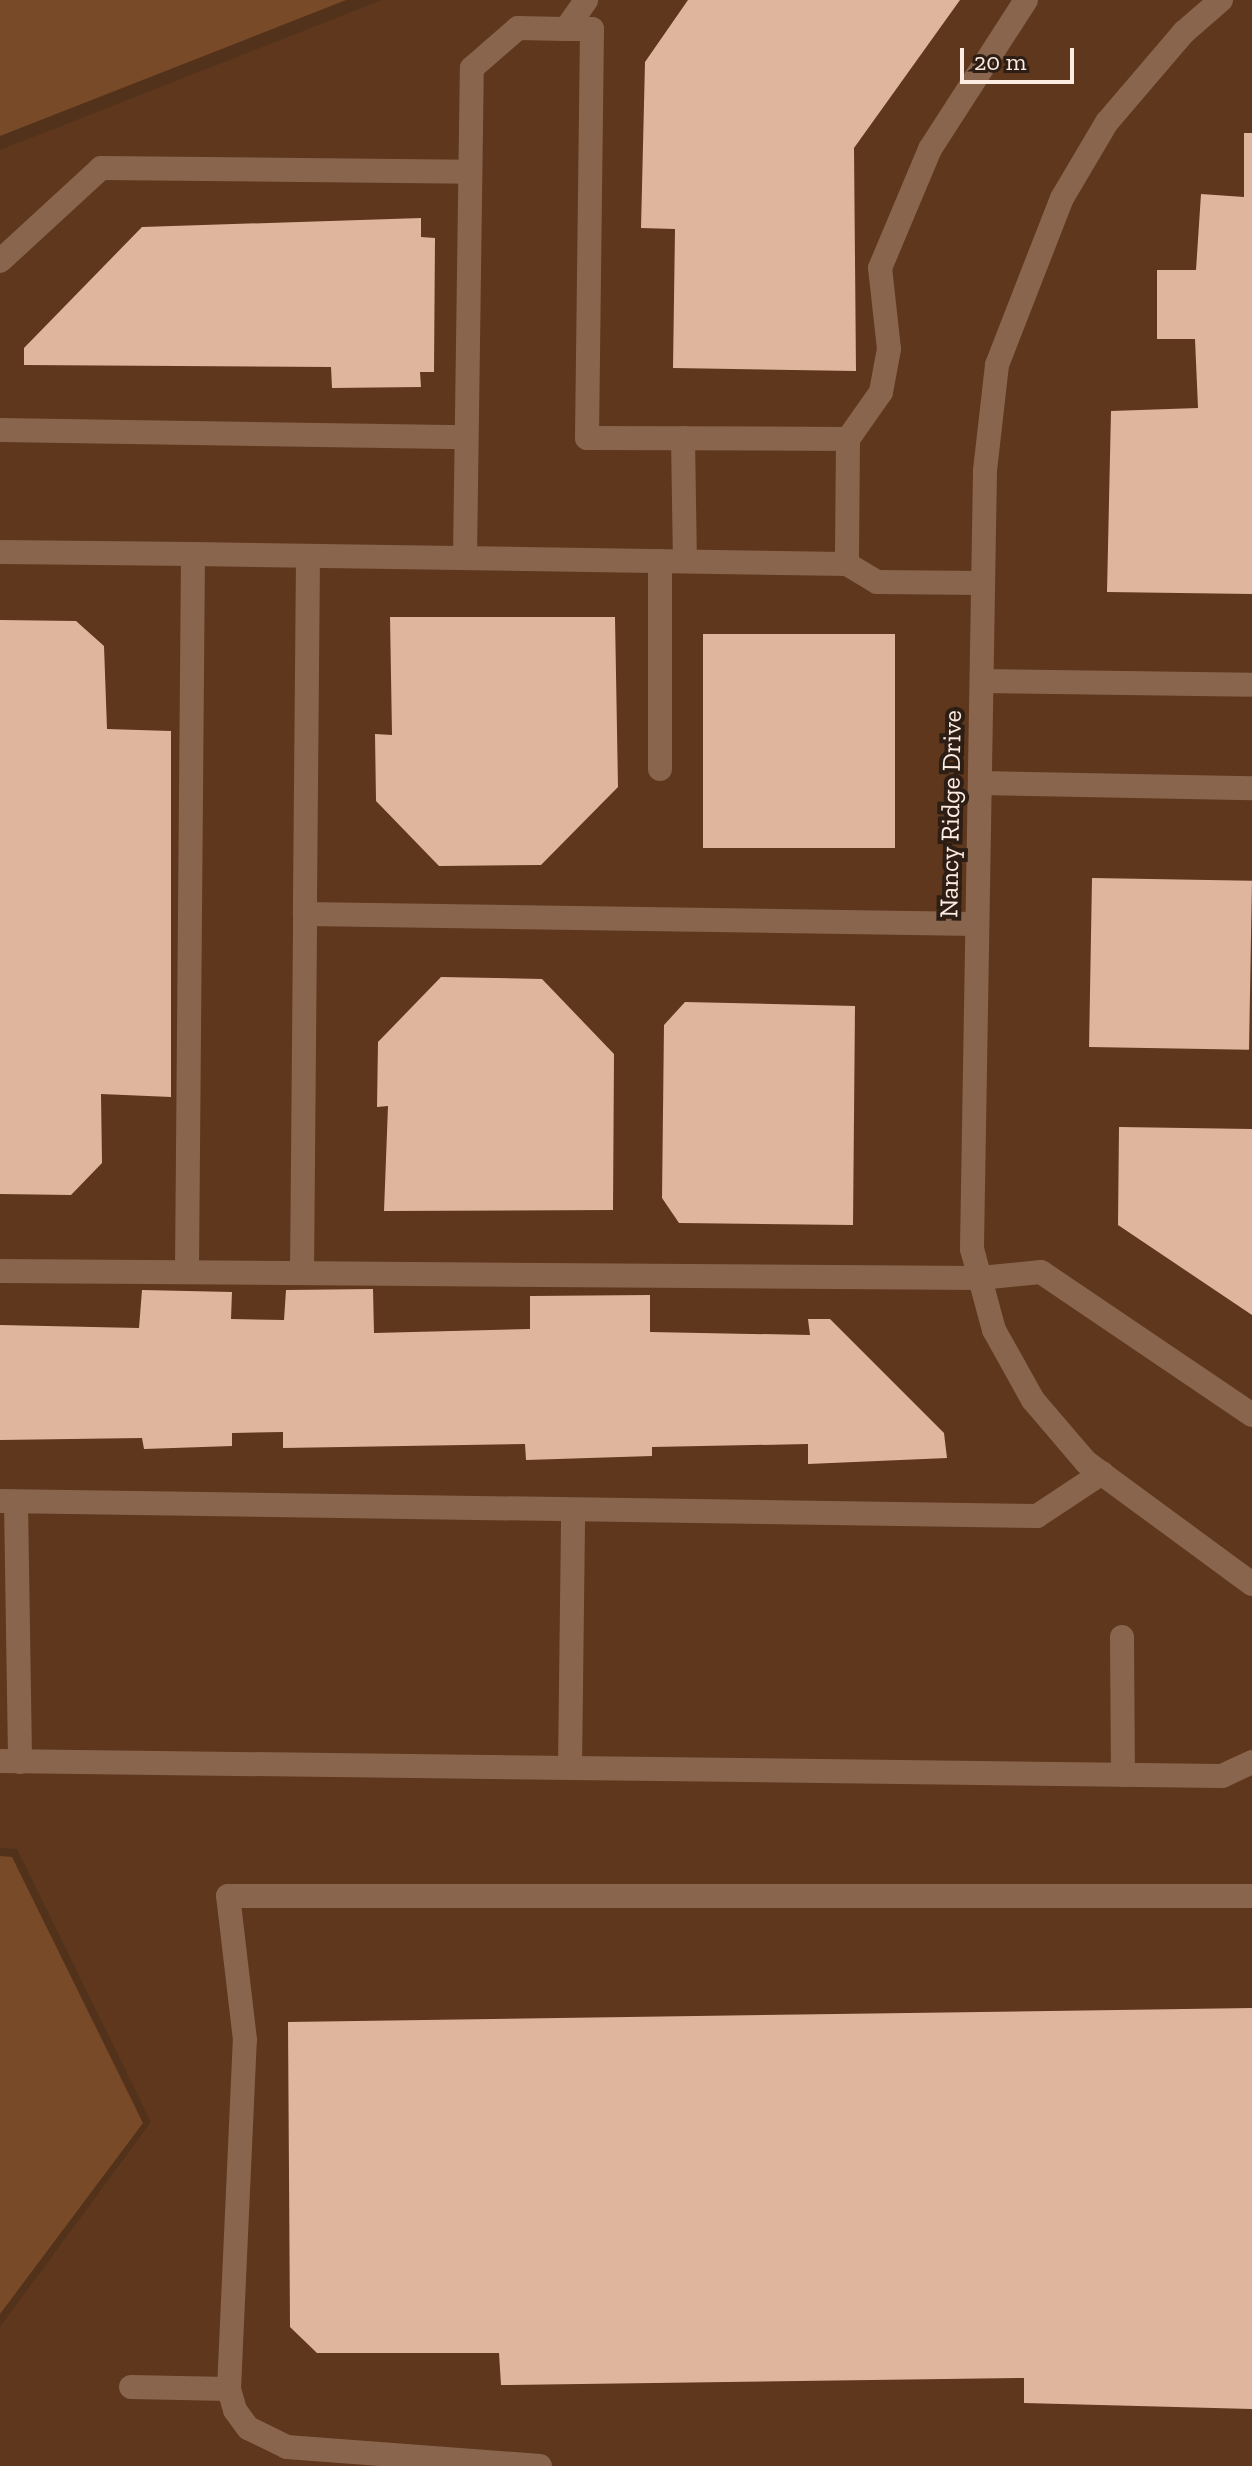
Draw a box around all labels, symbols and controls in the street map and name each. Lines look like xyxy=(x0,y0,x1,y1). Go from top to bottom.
scale bar xyxy=(964,32,1078,82)
text: 20 m xyxy=(974,47,1026,76)
street label: Nancy Ridge Drive xyxy=(934,710,968,918)

